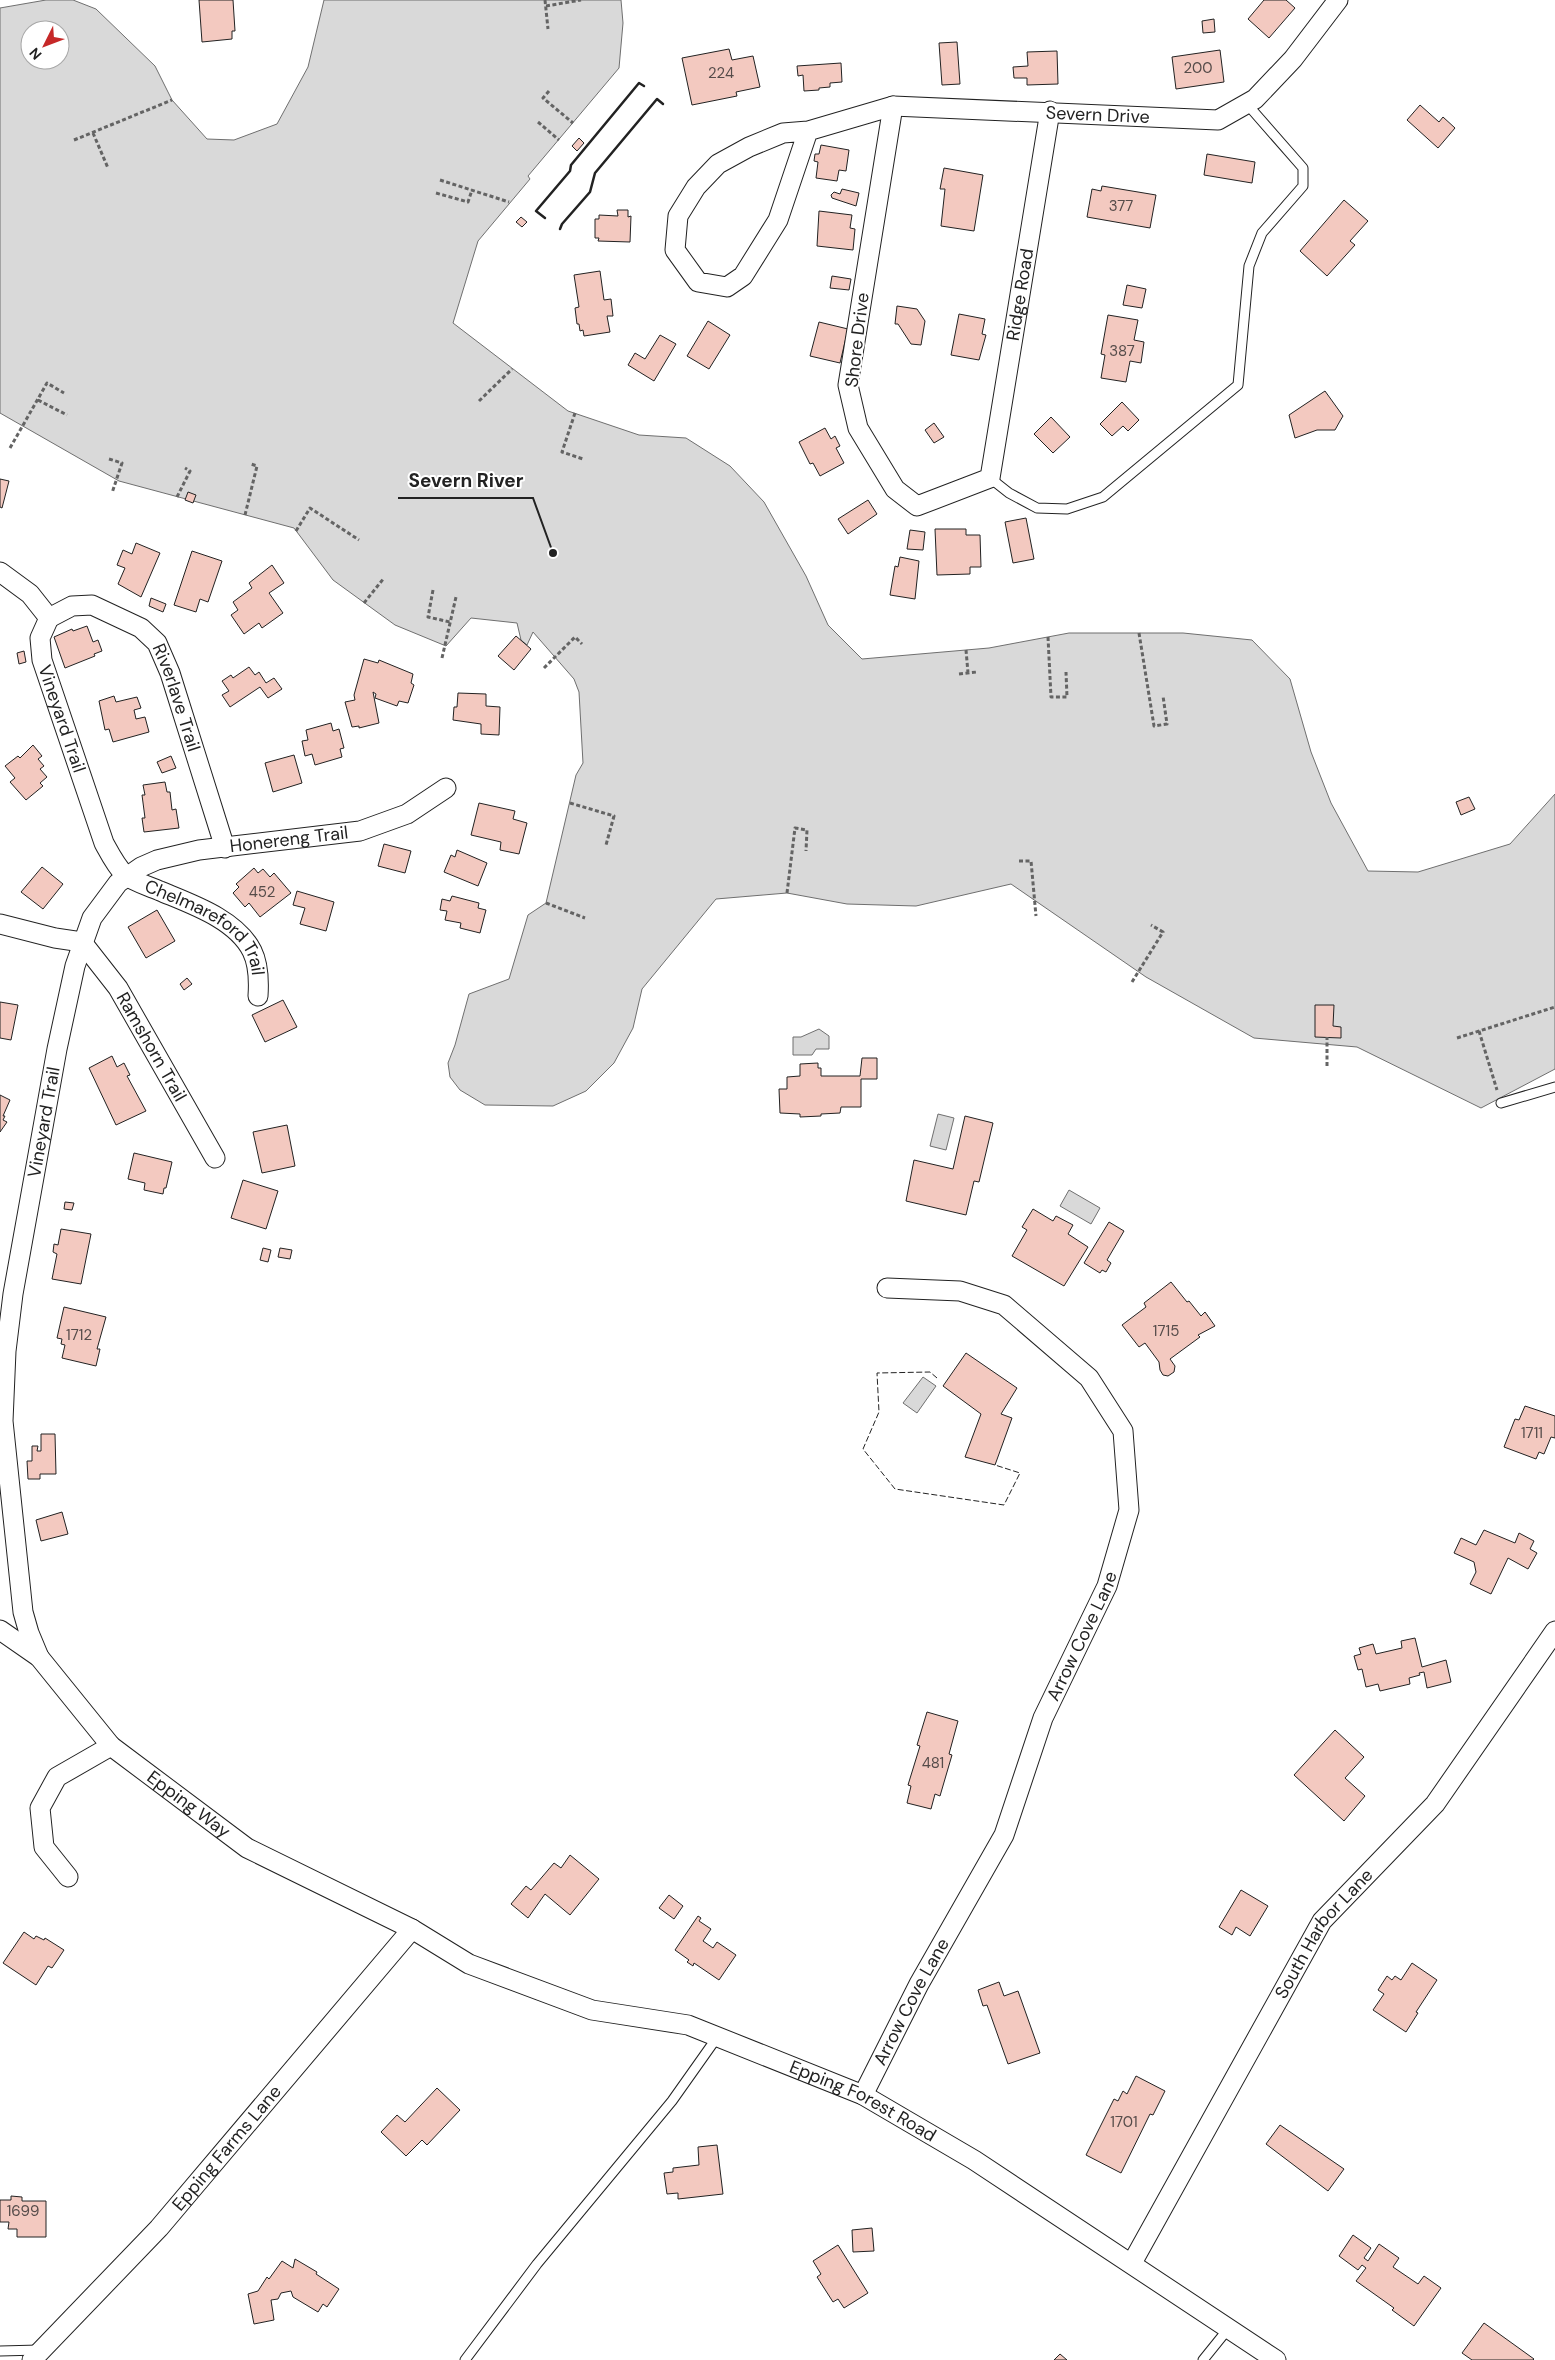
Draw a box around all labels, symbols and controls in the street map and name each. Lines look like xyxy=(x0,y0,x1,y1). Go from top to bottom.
north arrow xyxy=(20,20,70,70)
text: N xyxy=(25,44,45,64)
house number: 200 xyxy=(1183,58,1213,78)
house number: 224 xyxy=(708,63,734,83)
street label: Severn Drive xyxy=(1045,101,1150,129)
house number: 377 xyxy=(1109,196,1133,216)
street label: Ridge Road xyxy=(1001,247,1039,342)
street label: Shore Drive xyxy=(839,291,875,389)
house number: 387 xyxy=(1109,341,1135,361)
callout: Severn River xyxy=(398,464,533,498)
text: Severn River xyxy=(409,468,524,493)
street label: Riverlave Trail xyxy=(147,640,206,754)
street label: Vineyard Trail xyxy=(33,662,91,776)
street label: Honereng Trail xyxy=(228,820,350,858)
street label: Chelmareford Trail xyxy=(141,874,270,976)
house number: 452 xyxy=(249,882,275,902)
street label: Ramshorn Trail xyxy=(111,988,192,1106)
street label: Vineyard Trail xyxy=(22,1065,66,1179)
house number: 1715 xyxy=(1153,1321,1179,1341)
house number: 1712 xyxy=(66,1325,92,1345)
house number: 1711 xyxy=(1521,1423,1543,1443)
street label: Arrow Cove Lane xyxy=(1041,1569,1123,1705)
house number: 481 xyxy=(922,1753,944,1773)
street label: Epping Way xyxy=(142,1765,235,1843)
street label: South Harbor Lane xyxy=(1269,1863,1378,2003)
street label: Arrow Cove Lane xyxy=(868,1934,955,2070)
street label: Epping Forest Road xyxy=(786,2055,941,2147)
street label: Epping Farms Lane xyxy=(167,2080,287,2216)
house number: 1701 xyxy=(1110,2112,1138,2132)
house number: 1699 xyxy=(7,2201,39,2221)

